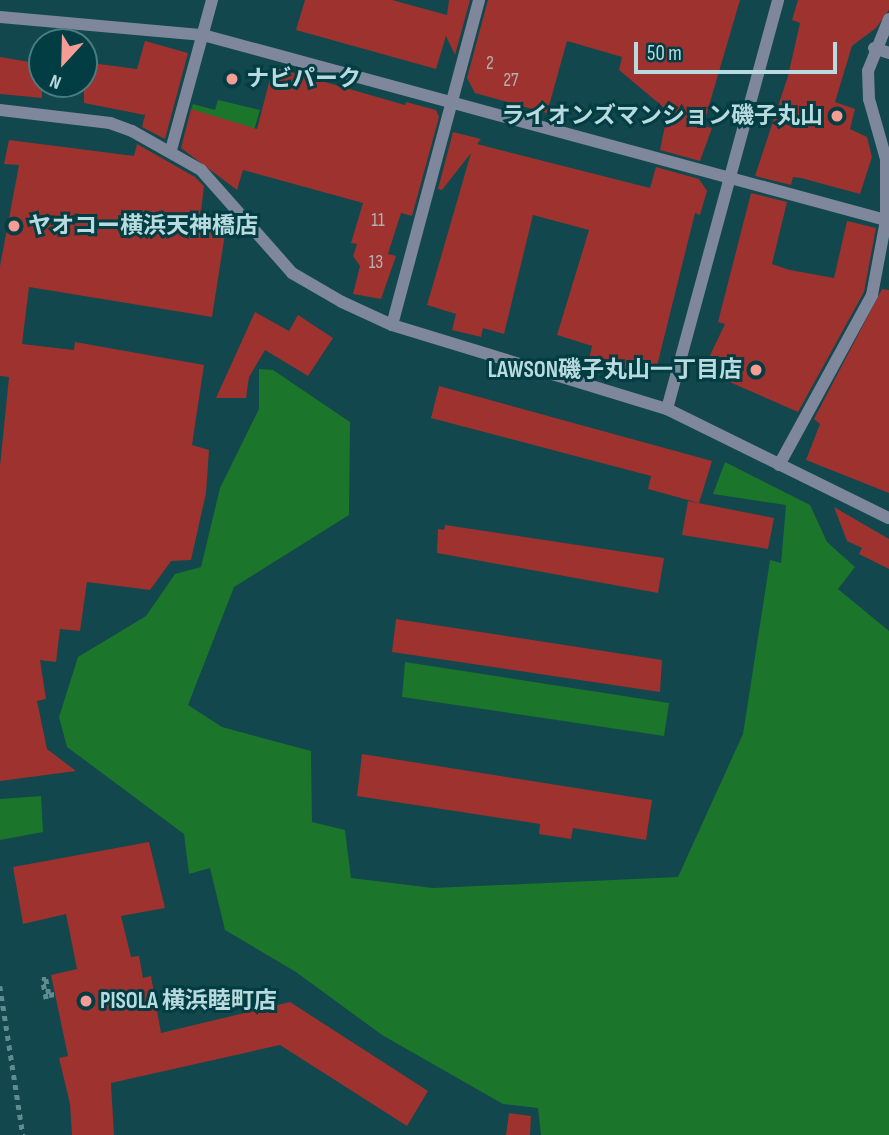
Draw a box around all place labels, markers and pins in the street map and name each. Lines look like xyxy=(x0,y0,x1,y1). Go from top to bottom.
place label: ナビパーク xyxy=(246,65,361,93)
marker: ナビパーク xyxy=(224,71,240,87)
place label: ライオンズマンション磯子丸山 xyxy=(501,102,823,130)
marker: ライオンズマンション磯子丸山 xyxy=(829,108,845,124)
place label: ヤオコー横浜天神橋店 xyxy=(28,212,258,240)
marker: ヤオコー横浜天神橋店 xyxy=(6,218,22,234)
place label: LAWSON磯子丸山一丁目店 xyxy=(488,356,742,384)
marker: LAWSON磯子丸山一丁目店 xyxy=(748,362,764,378)
place label: PISOLA 横浜睦町店 xyxy=(100,987,277,1015)
marker: PISOLA 横浜睦町店 xyxy=(78,993,94,1009)

